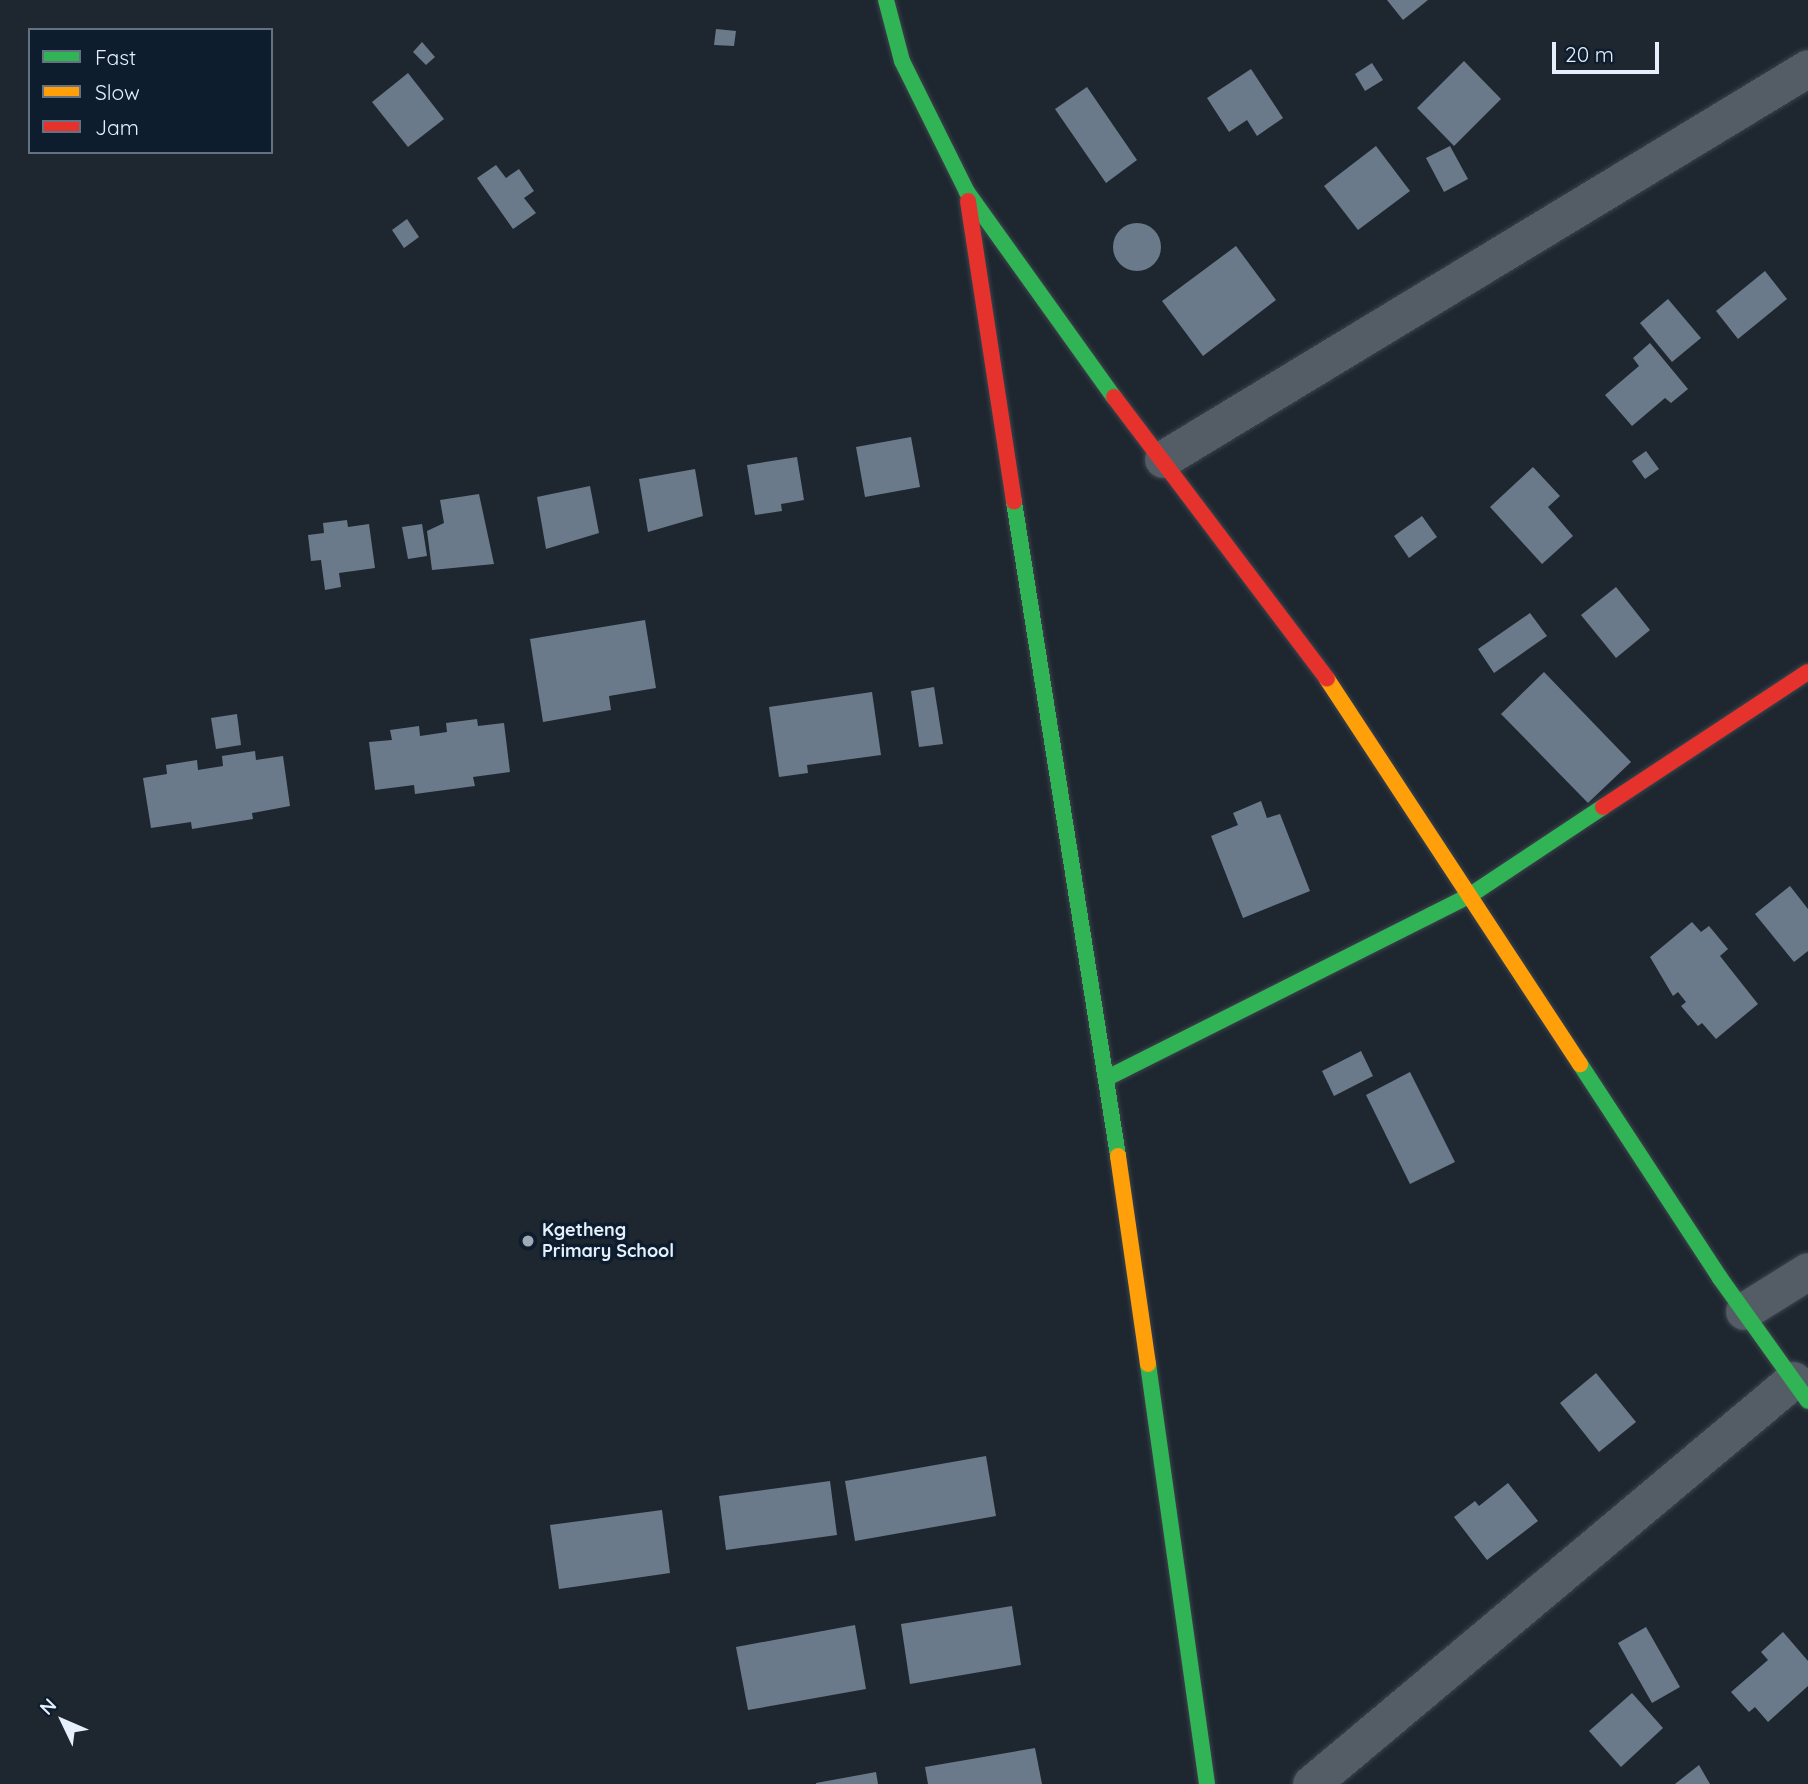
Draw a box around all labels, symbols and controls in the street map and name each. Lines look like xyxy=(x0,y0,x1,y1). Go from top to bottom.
legend xyxy=(28,28,273,154)
scale bar xyxy=(1556,28,1663,72)
text: 20 m xyxy=(1565,41,1614,67)
text: Fast xyxy=(95,44,136,70)
text: Slow xyxy=(95,79,140,105)
text: Jam xyxy=(95,114,139,140)
place label: Kgetheng Primary School xyxy=(542,1220,674,1262)
marker: Kgetheng Primary School xyxy=(520,1233,536,1249)
north arrow xyxy=(28,1686,98,1756)
text: N xyxy=(34,1693,61,1720)

